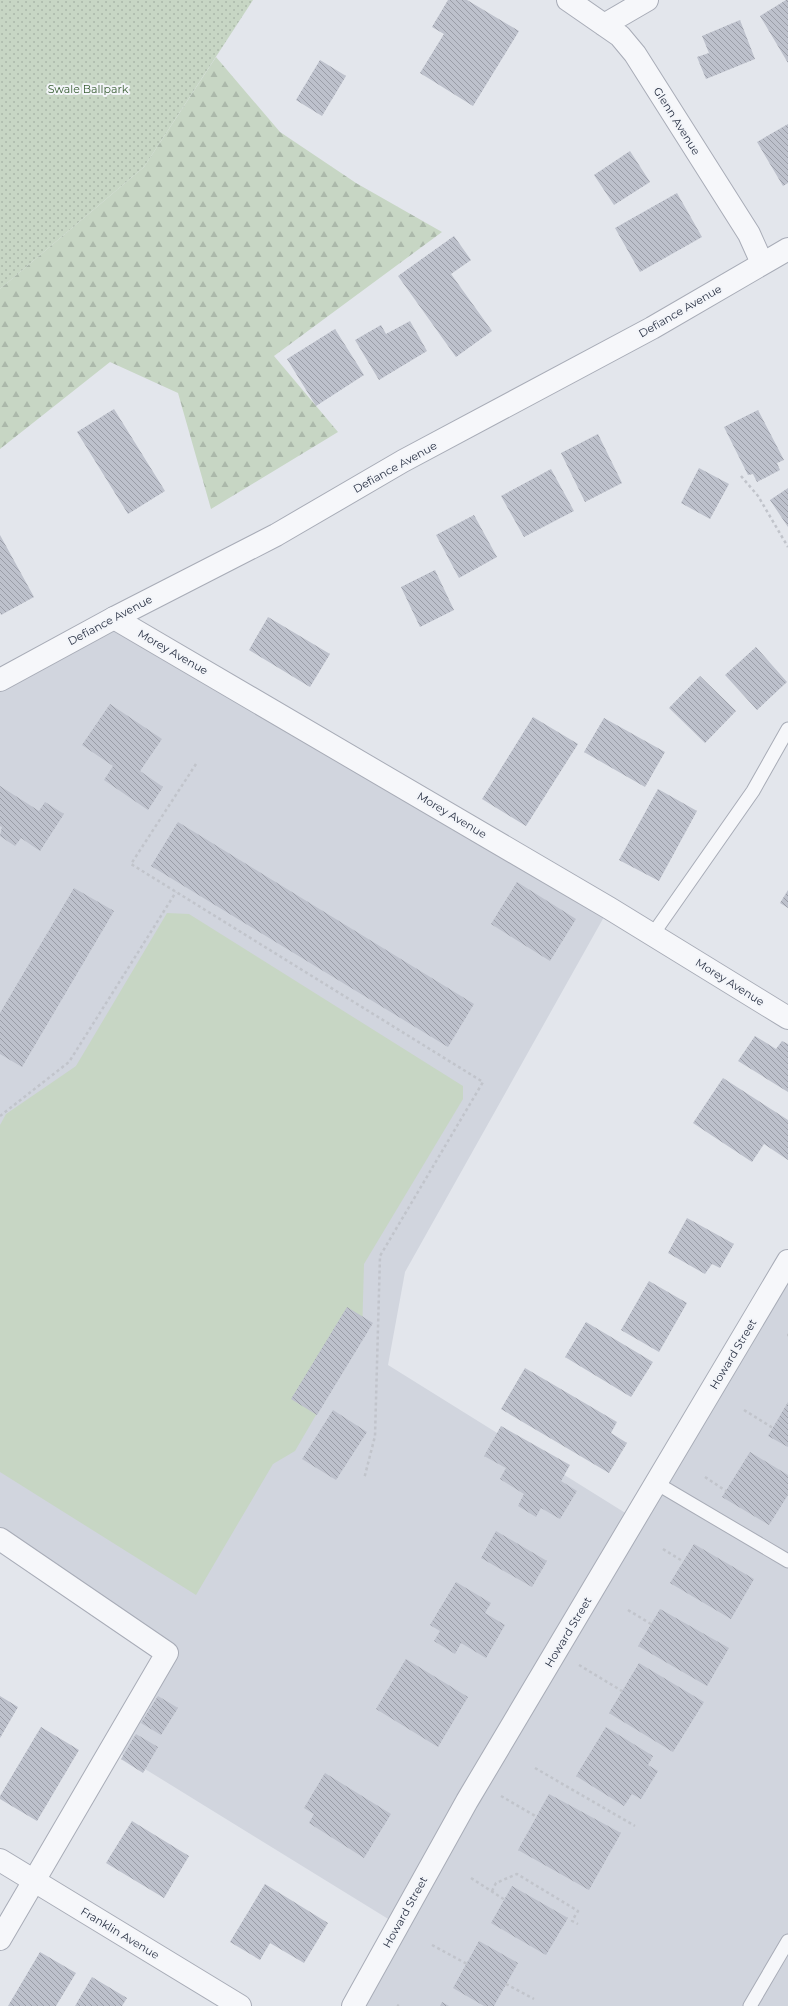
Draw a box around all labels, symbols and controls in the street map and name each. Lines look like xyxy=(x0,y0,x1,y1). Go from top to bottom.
park label: Swale Ballpark xyxy=(48,82,129,96)
street label: Glenn Avenue xyxy=(651,84,704,158)
street label: Defiance Avenue xyxy=(636,281,724,340)
street label: Defiance Avenue xyxy=(351,438,440,496)
street label: Defiance Avenue xyxy=(65,592,155,648)
street label: Morey Avenue xyxy=(135,626,211,678)
street label: Morey Avenue xyxy=(415,789,490,841)
street label: Morey Avenue xyxy=(693,955,767,1009)
street label: Howard Street xyxy=(707,1316,760,1392)
street label: Howard Street xyxy=(542,1594,595,1670)
street label: Howard Street xyxy=(380,1873,431,1950)
street label: Franklin Avenue xyxy=(78,1904,162,1962)

